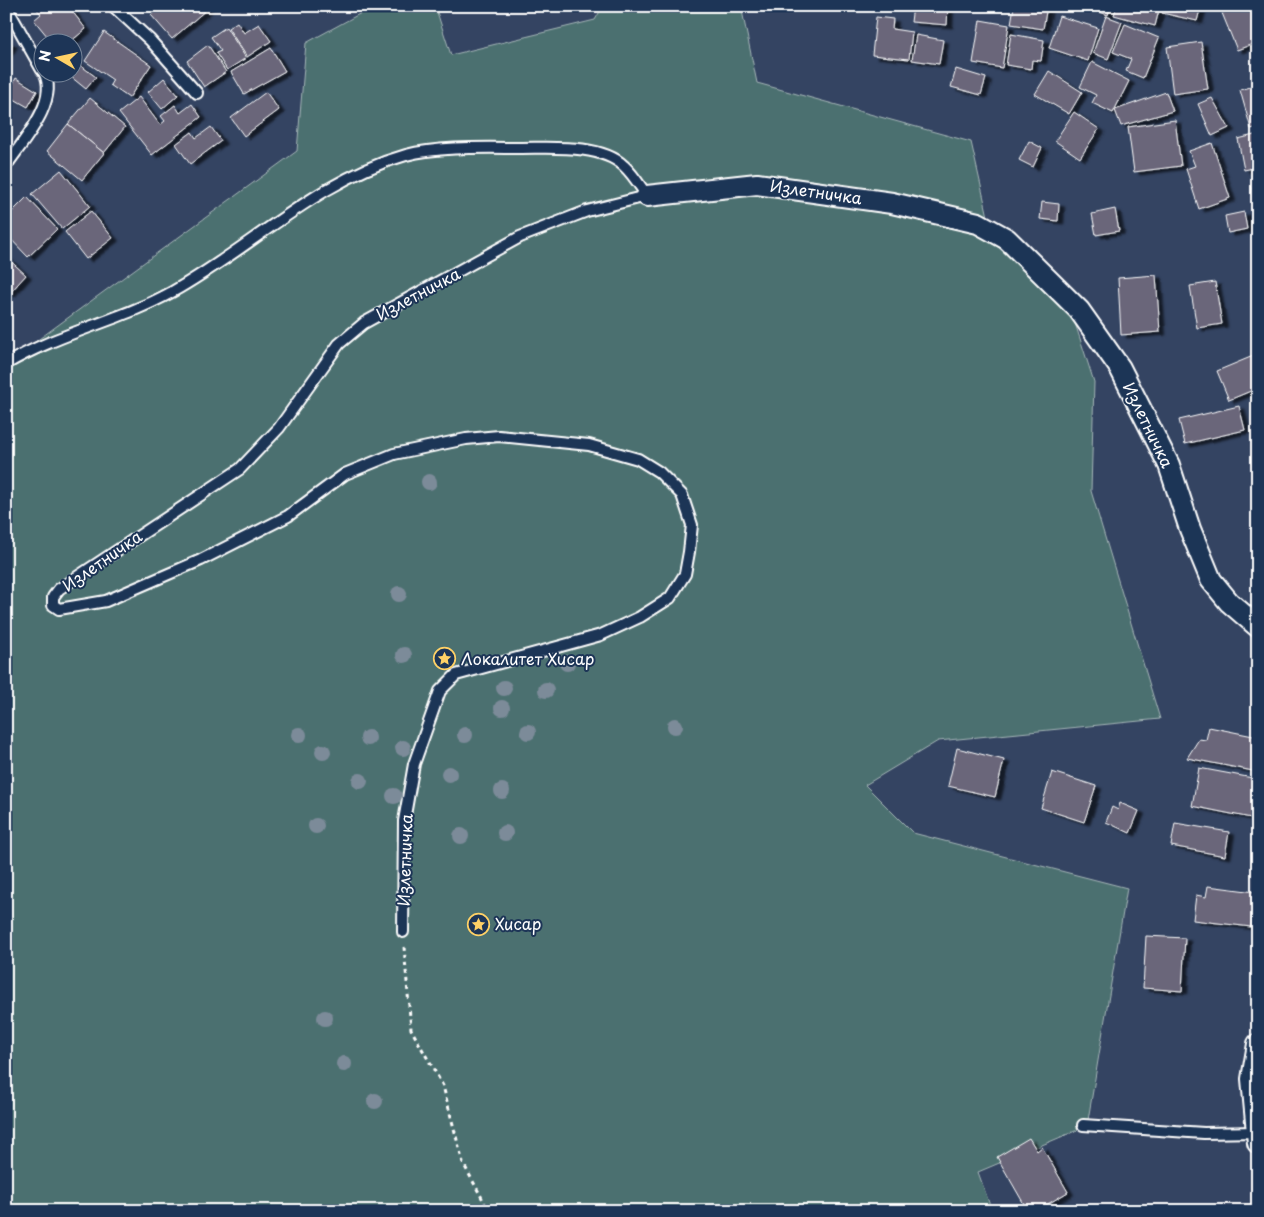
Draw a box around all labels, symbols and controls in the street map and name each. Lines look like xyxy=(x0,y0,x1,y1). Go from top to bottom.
north arrow xyxy=(32,32,82,82)
text: N xyxy=(33,49,56,63)
street label: Излетничка xyxy=(769,173,864,209)
street label: Излетничка xyxy=(371,261,464,325)
street label: Излетничка xyxy=(1118,378,1180,471)
street label: Излетничка xyxy=(57,524,146,597)
place label: Локалитет Хисар xyxy=(461,646,594,670)
place icon: Локалитет Хисар xyxy=(433,647,457,671)
street label: Излетничка xyxy=(390,813,418,907)
place label: Хисар xyxy=(495,911,541,935)
place icon: Хисар xyxy=(467,912,491,936)

